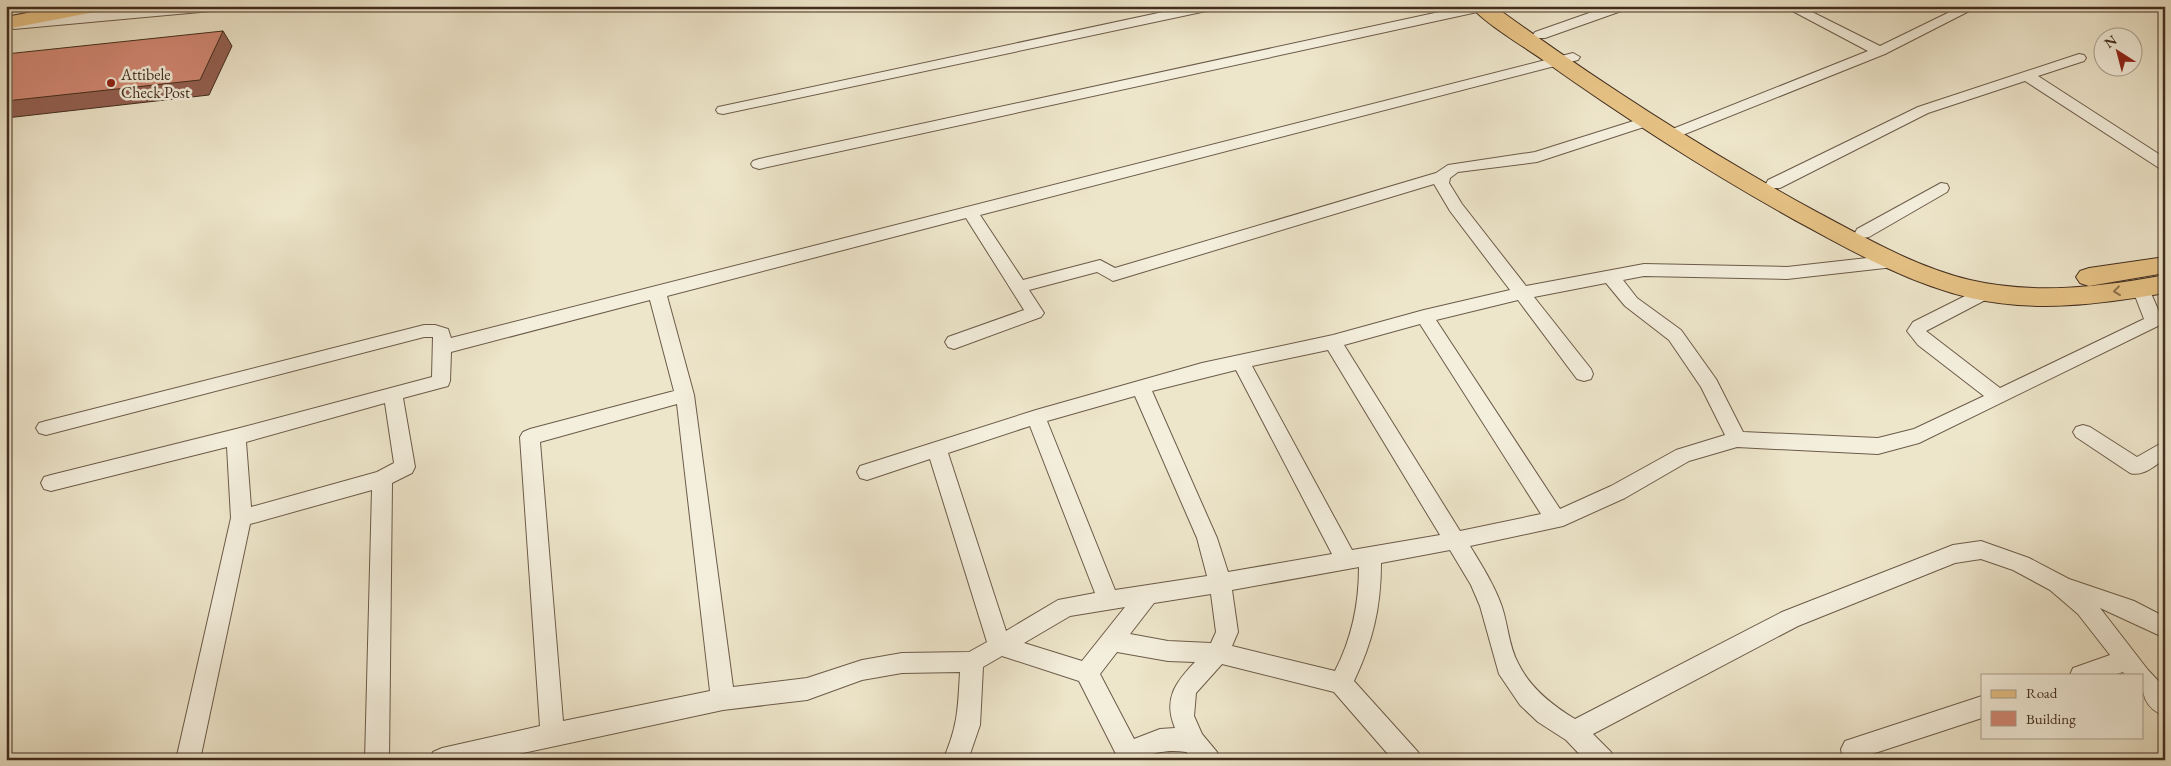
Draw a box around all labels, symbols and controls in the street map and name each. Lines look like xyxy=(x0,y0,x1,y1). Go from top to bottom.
north arrow xyxy=(2094,28,2144,78)
text: N xyxy=(2100,30,2121,52)
place label: Attibele Check Post xyxy=(120,64,190,103)
marker: Attibele Check Post xyxy=(105,77,117,89)
one-way arrow xyxy=(2112,286,2121,296)
legend xyxy=(1981,674,2144,738)
text: Road xyxy=(2026,683,2058,702)
text: Building xyxy=(2026,709,2076,728)

